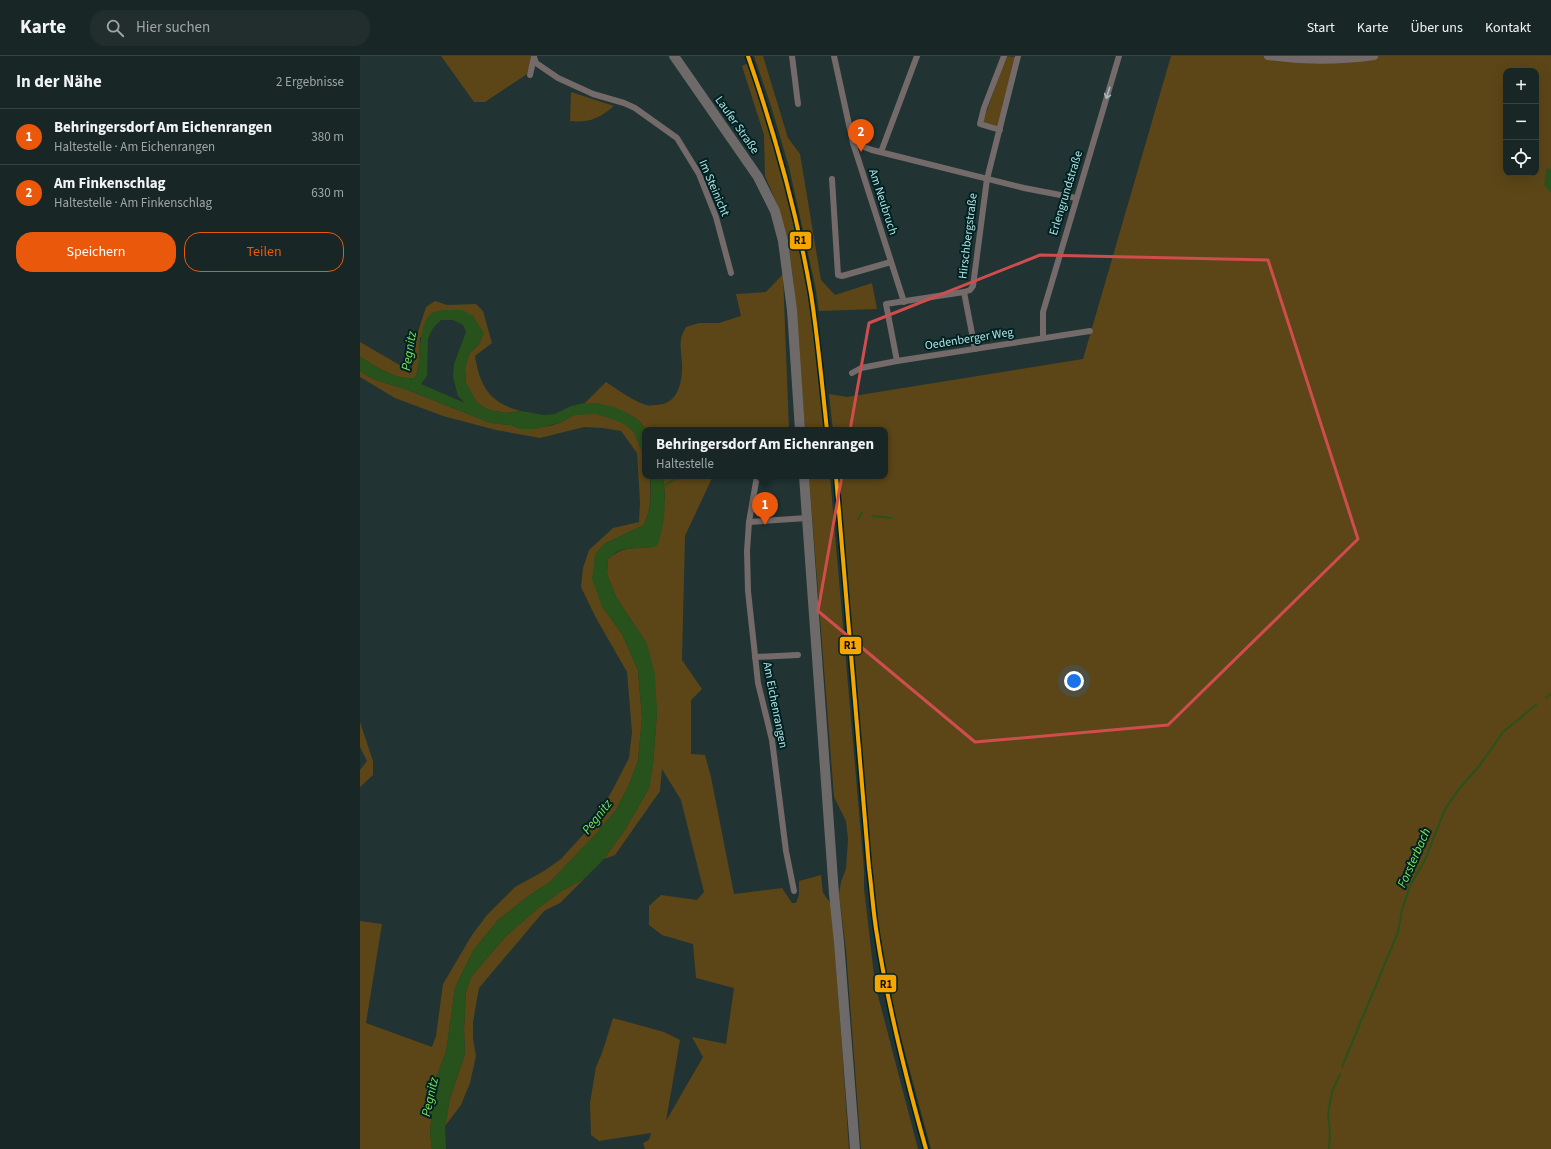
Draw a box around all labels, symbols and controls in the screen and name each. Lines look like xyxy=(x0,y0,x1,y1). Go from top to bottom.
search box xyxy=(90,10,370,46)
text: Karte xyxy=(20,14,66,41)
icon: search xyxy=(104,17,126,39)
text: Hier suchen xyxy=(136,17,210,38)
text: Start xyxy=(1307,18,1335,38)
text: Karte xyxy=(1357,18,1388,38)
text: Über uns xyxy=(1410,18,1463,38)
text: Kontakt xyxy=(1485,18,1531,38)
map controls xyxy=(1503,68,1539,176)
button: + xyxy=(1503,68,1539,104)
text: In der Nähe xyxy=(16,70,102,94)
text: 2 Ergebnisse xyxy=(276,73,344,91)
one-way arrow xyxy=(1103,87,1111,99)
street label: Laufer Straße xyxy=(711,93,763,157)
button: − xyxy=(1503,104,1539,140)
text: Behringersdorf Am Eichenrangen xyxy=(54,117,272,138)
pin: 2 xyxy=(848,119,874,152)
text: 1 xyxy=(26,128,32,146)
text: 380 m xyxy=(311,128,344,146)
text: Haltestelle · Am Eichenrangen xyxy=(54,138,215,156)
button: locate xyxy=(1503,140,1539,176)
street label: Erlengrundstraße xyxy=(1045,149,1087,237)
street label: Im Steinicht xyxy=(694,157,734,219)
street label: Am Neubruch xyxy=(864,167,902,237)
text: Am Finkenschlag xyxy=(54,173,166,194)
text: 2 xyxy=(26,184,32,202)
text: 630 m xyxy=(311,184,344,202)
street label: Hirschbergstraße xyxy=(954,192,982,280)
text: Haltestelle · Am Finkenschlag xyxy=(54,194,212,212)
line badge: R1 xyxy=(789,231,812,250)
button: Speichern xyxy=(16,232,176,272)
button: Teilen xyxy=(184,232,344,272)
text: R1 xyxy=(794,233,806,248)
street label: Oedenberger Weg xyxy=(923,324,1015,354)
water label: Pegnitz xyxy=(397,329,421,372)
popup xyxy=(642,427,888,479)
text: Behringersdorf Am Eichenrangen xyxy=(656,434,874,455)
text: Haltestelle xyxy=(656,455,714,473)
pin: 1 xyxy=(752,492,778,525)
line badge: R1 xyxy=(839,636,862,655)
text: R1 xyxy=(844,638,856,653)
street label: Am Eichenrangen xyxy=(758,660,792,750)
your location xyxy=(1064,671,1084,691)
water label: Pegnitz xyxy=(578,795,617,838)
water label: Forsterbach xyxy=(1393,825,1435,891)
line badge: R1 xyxy=(874,974,897,993)
text: R1 xyxy=(880,977,892,992)
water label: Pegnitz xyxy=(417,1075,443,1118)

